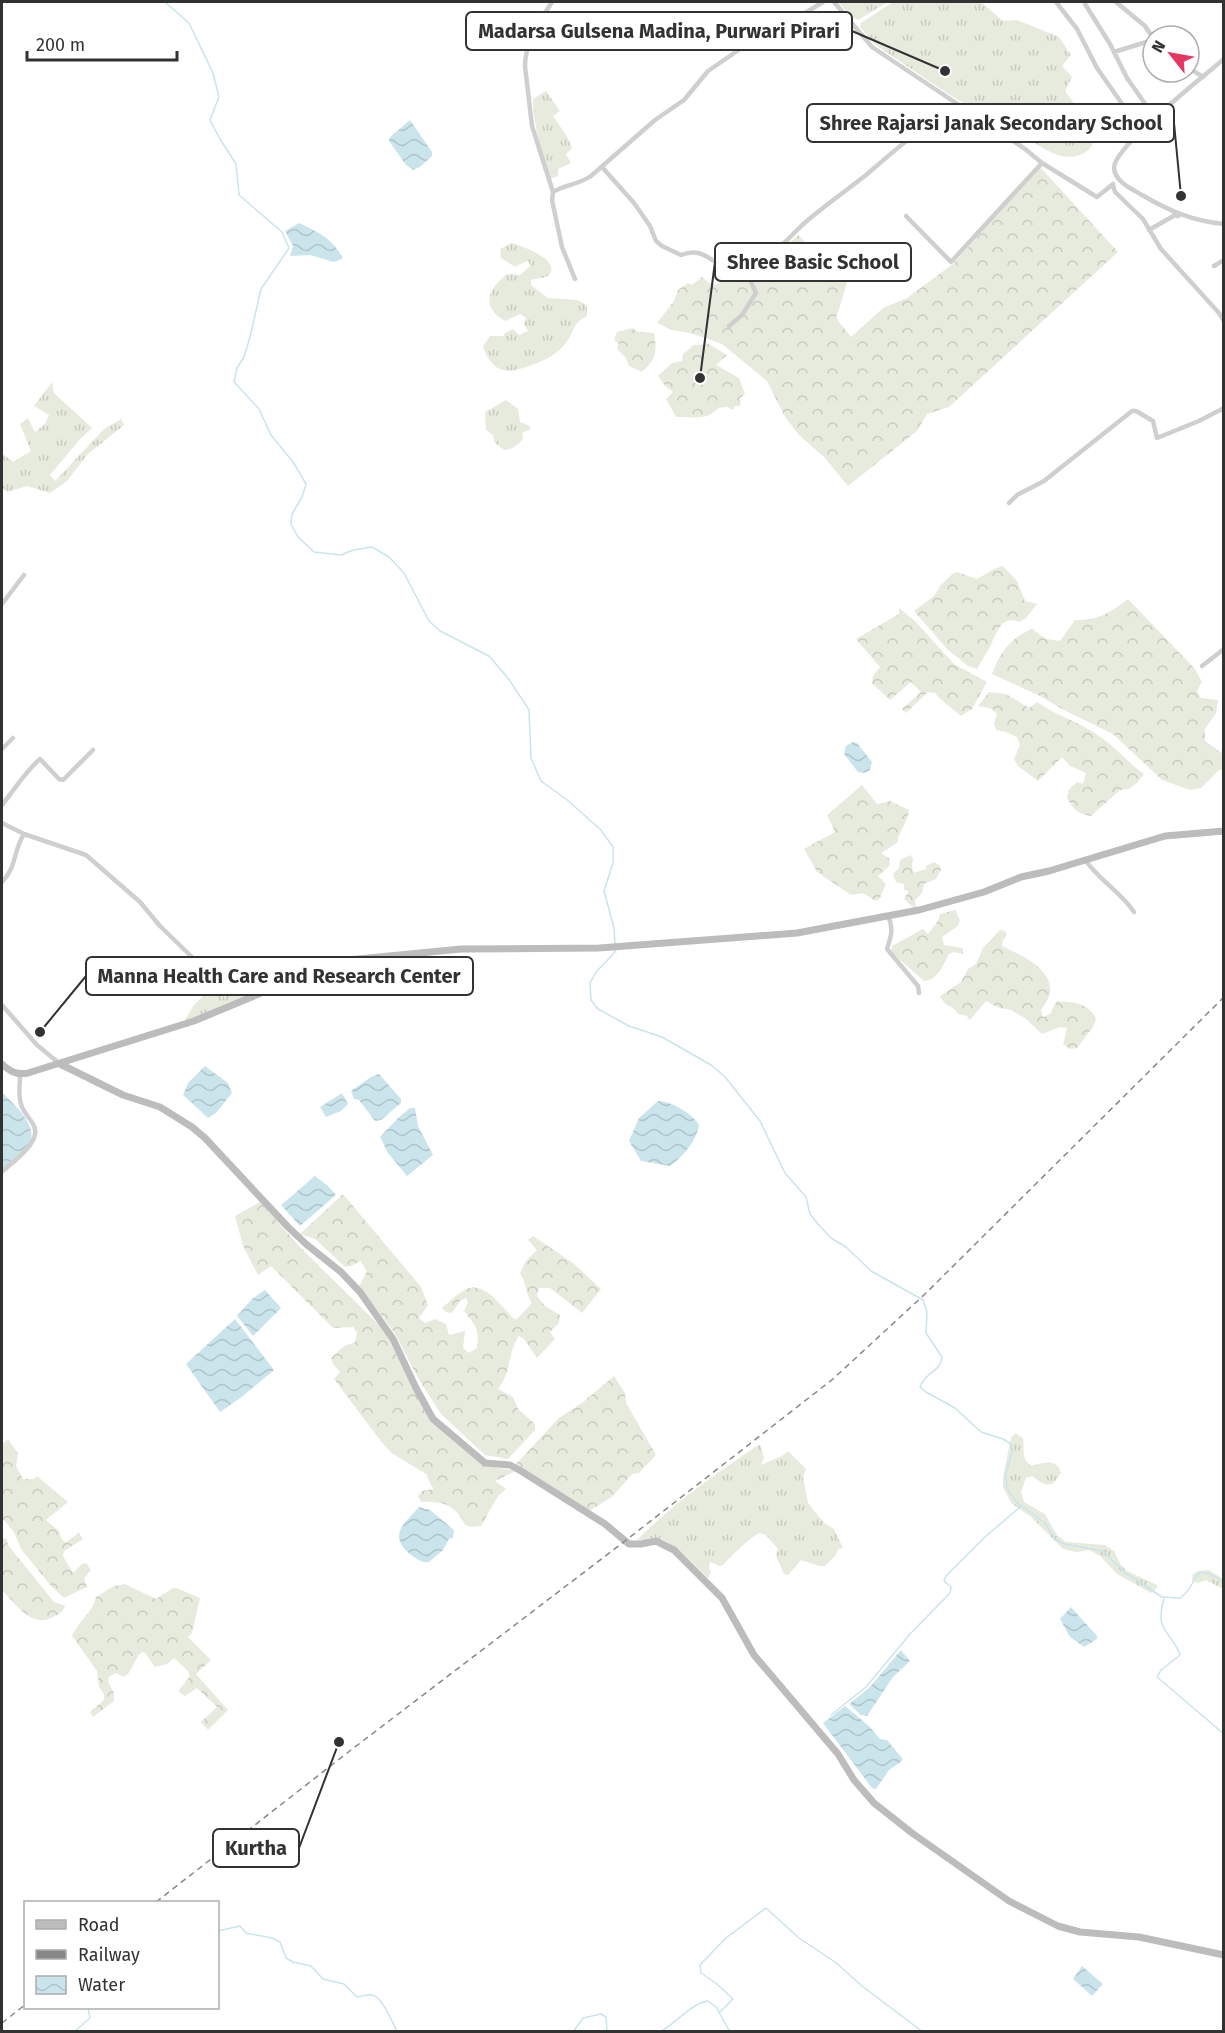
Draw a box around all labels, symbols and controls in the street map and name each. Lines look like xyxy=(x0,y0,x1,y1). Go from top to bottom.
callout: Madarsa Gulsena Madina, Purwari Pirari xyxy=(466,12,852,50)
text: Madarsa Gulsena Madina, Purwari Pirari xyxy=(478,19,840,43)
scale bar xyxy=(27,24,177,62)
north arrow xyxy=(1141,24,1201,84)
text: 200 m xyxy=(36,34,85,56)
text: N xyxy=(1148,37,1169,56)
callout: Shree Rajarsi Janak Secondary School xyxy=(807,104,1174,142)
text: Shree Rajarsi Janak Secondary School xyxy=(820,111,1163,135)
callout: Shree Basic School xyxy=(715,243,911,281)
text: Shree Basic School xyxy=(727,250,899,274)
callout: Manna Health Care and Research Center xyxy=(86,957,473,995)
text: Manna Health Care and Research Center xyxy=(98,964,461,988)
callout: Kurtha xyxy=(213,1829,299,1867)
text: Kurtha xyxy=(225,1836,287,1860)
legend xyxy=(24,1901,219,2009)
text: Road xyxy=(78,1914,120,1936)
text: Railway xyxy=(78,1944,140,1966)
text: Water xyxy=(78,1974,125,1996)

